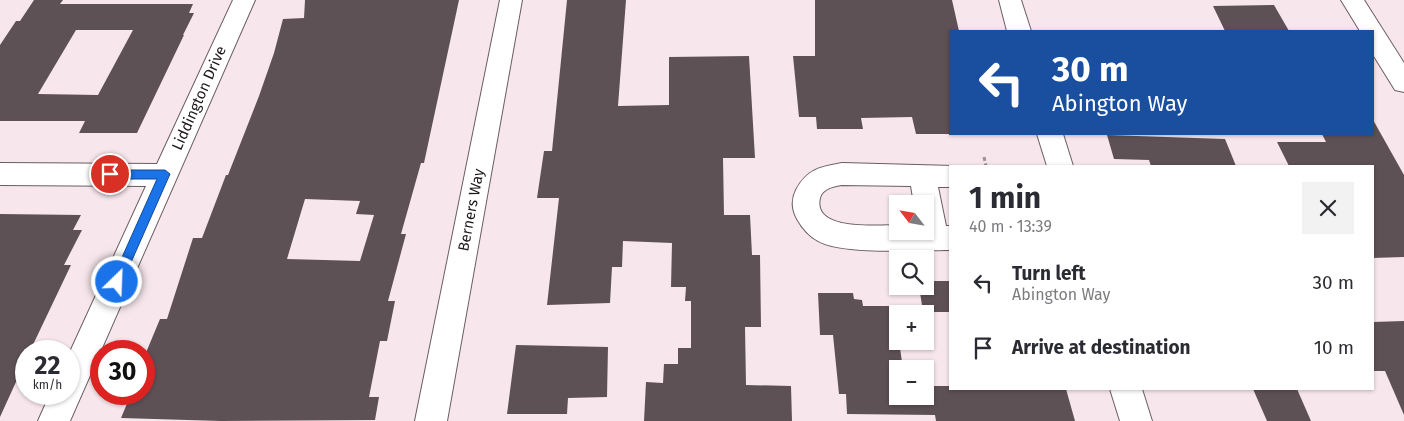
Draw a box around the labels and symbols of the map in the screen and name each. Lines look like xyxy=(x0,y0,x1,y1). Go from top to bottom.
street label: Liddington Drive xyxy=(168,43,230,153)
pin xyxy=(89,153,131,195)
street label: Berners Way xyxy=(454,167,488,253)
north arrow xyxy=(889,195,934,240)
position arrow xyxy=(90,255,142,307)
speed limit sign: 30 xyxy=(90,340,155,405)

